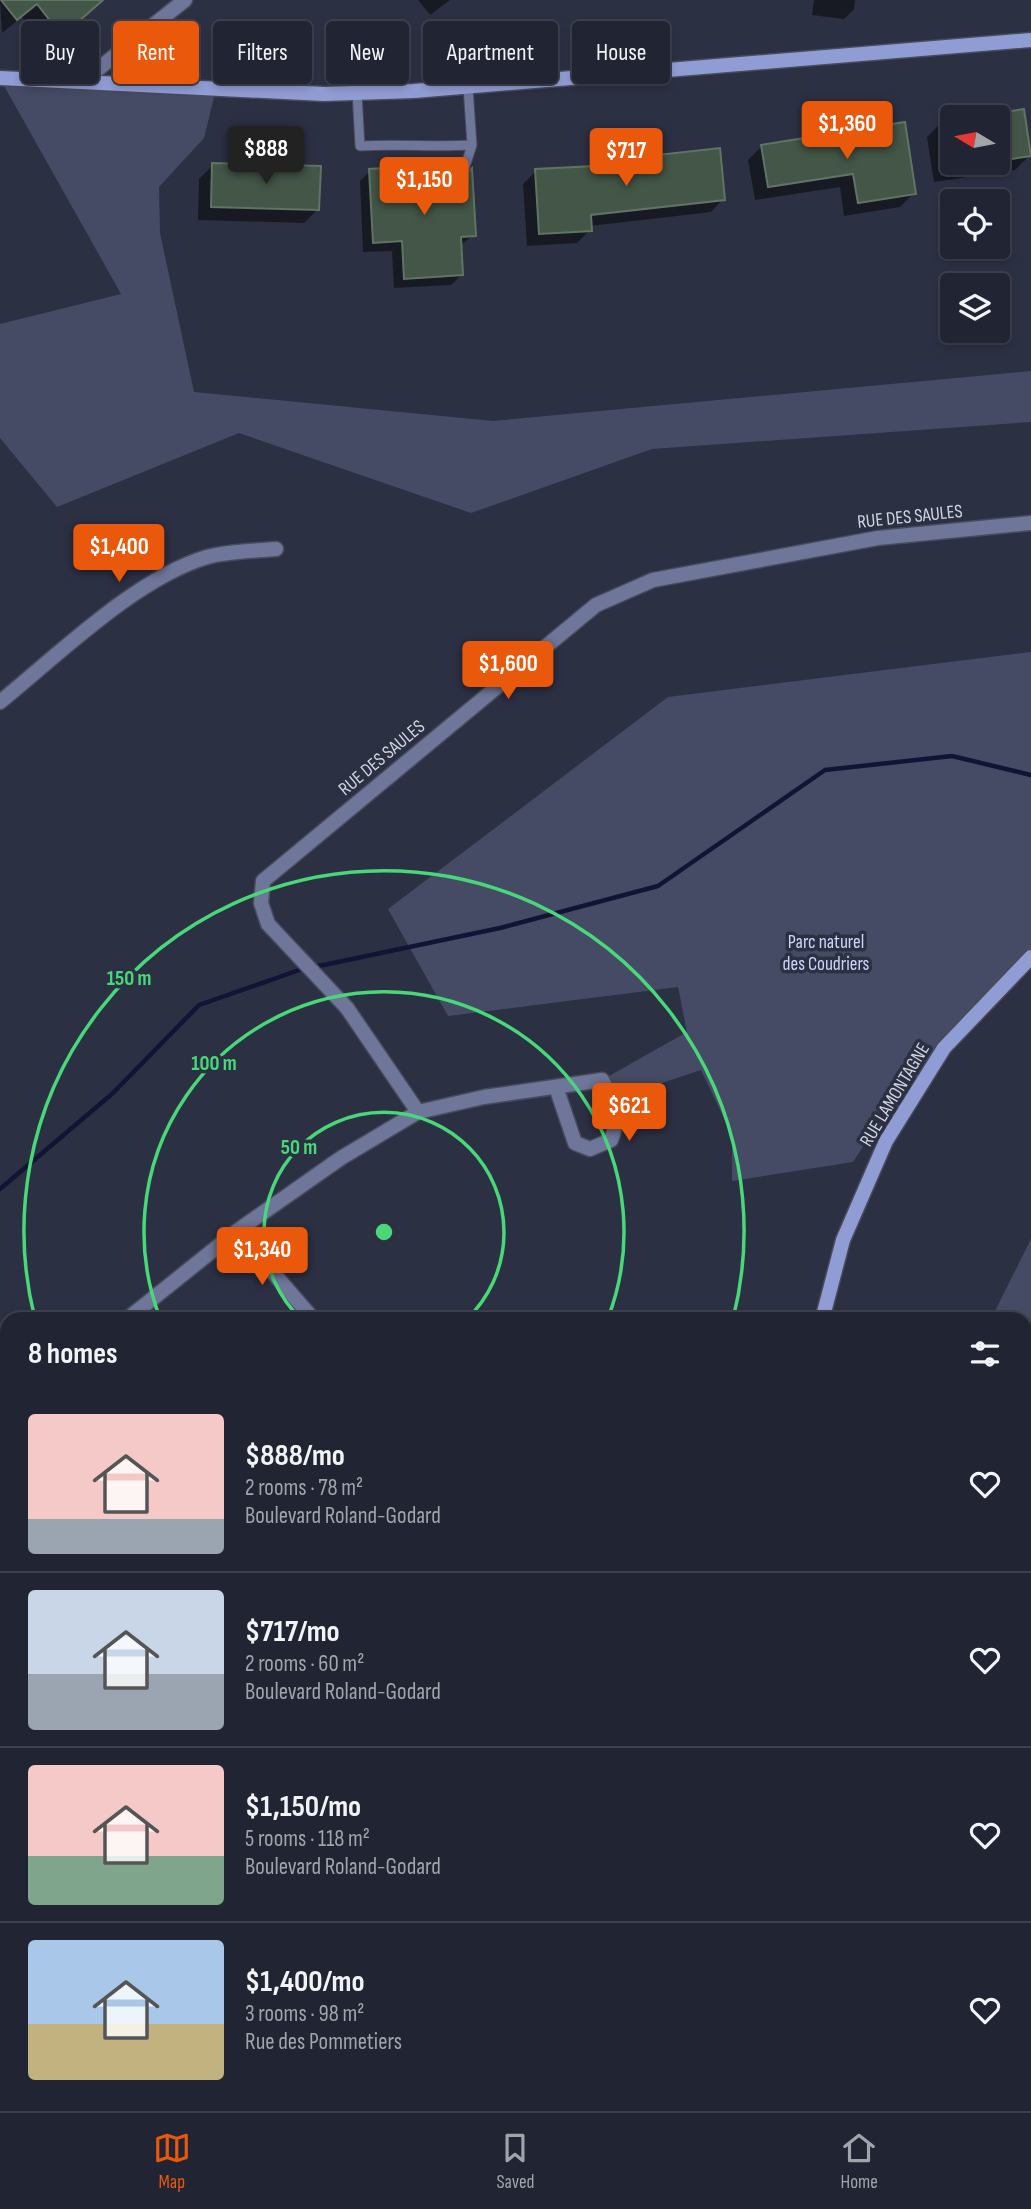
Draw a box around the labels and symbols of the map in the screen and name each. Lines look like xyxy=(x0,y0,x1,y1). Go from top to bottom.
pin: $1,360 xyxy=(790,102,904,161)
north arrow xyxy=(940,105,1010,175)
pin: $888 xyxy=(225,127,307,186)
pin: $717 xyxy=(585,128,667,188)
pin: $1,150 xyxy=(367,158,481,217)
street label: RUE DES SAULES xyxy=(856,500,964,534)
pin: $1,400 xyxy=(62,524,176,584)
pin: $1,600 xyxy=(451,642,565,701)
street label: RUE DES SAULES xyxy=(334,715,430,801)
park label: Parc naturel des Coudriers xyxy=(783,931,870,976)
text: 150 m xyxy=(107,966,151,991)
street label: RUE LAMONTAGNE xyxy=(855,1039,935,1151)
text: 100 m xyxy=(191,1051,237,1076)
pin: $621 xyxy=(588,1084,670,1143)
text: 50 m xyxy=(281,1135,317,1160)
centre of rings xyxy=(372,1220,396,1244)
pin: $1,340 xyxy=(205,1228,319,1287)

